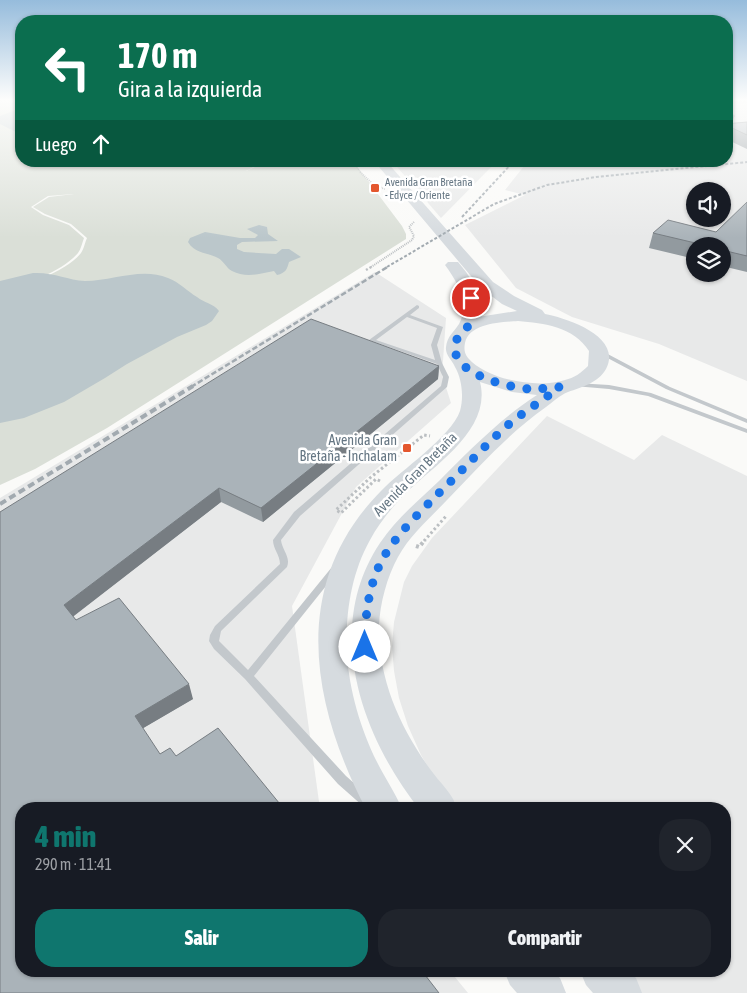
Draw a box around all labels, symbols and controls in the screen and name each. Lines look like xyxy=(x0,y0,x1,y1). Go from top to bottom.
icon: left xyxy=(35,35,100,100)
text: 170 m xyxy=(118,35,197,75)
text: Gira a la izquierda xyxy=(118,76,262,102)
icon: ahead xyxy=(87,130,115,158)
text: Luego xyxy=(35,133,77,155)
place label: Avenida Gran Bretaña - Edyce / Oriente xyxy=(385,176,473,201)
marker: Avenida Gran Bretaña - Edyce / Oriente xyxy=(369,182,381,194)
map controls xyxy=(686,182,731,282)
button: sound xyxy=(686,182,731,227)
button: layers xyxy=(686,237,731,282)
pin xyxy=(450,277,492,319)
icon: arrive xyxy=(457,284,485,312)
street label: Avenida Gran Bretaña xyxy=(370,429,460,519)
place label: Avenida Gran Bretaña - Inchalam xyxy=(300,432,397,464)
marker: Avenida Gran Bretaña - Inchalam xyxy=(401,442,413,454)
position arrow xyxy=(338,620,390,672)
text: 4 min xyxy=(35,819,96,853)
button: close xyxy=(659,819,711,871)
text: 290 m · 11:41 xyxy=(35,855,112,873)
button: Salir xyxy=(35,909,368,967)
button: Compartir xyxy=(378,909,711,967)

